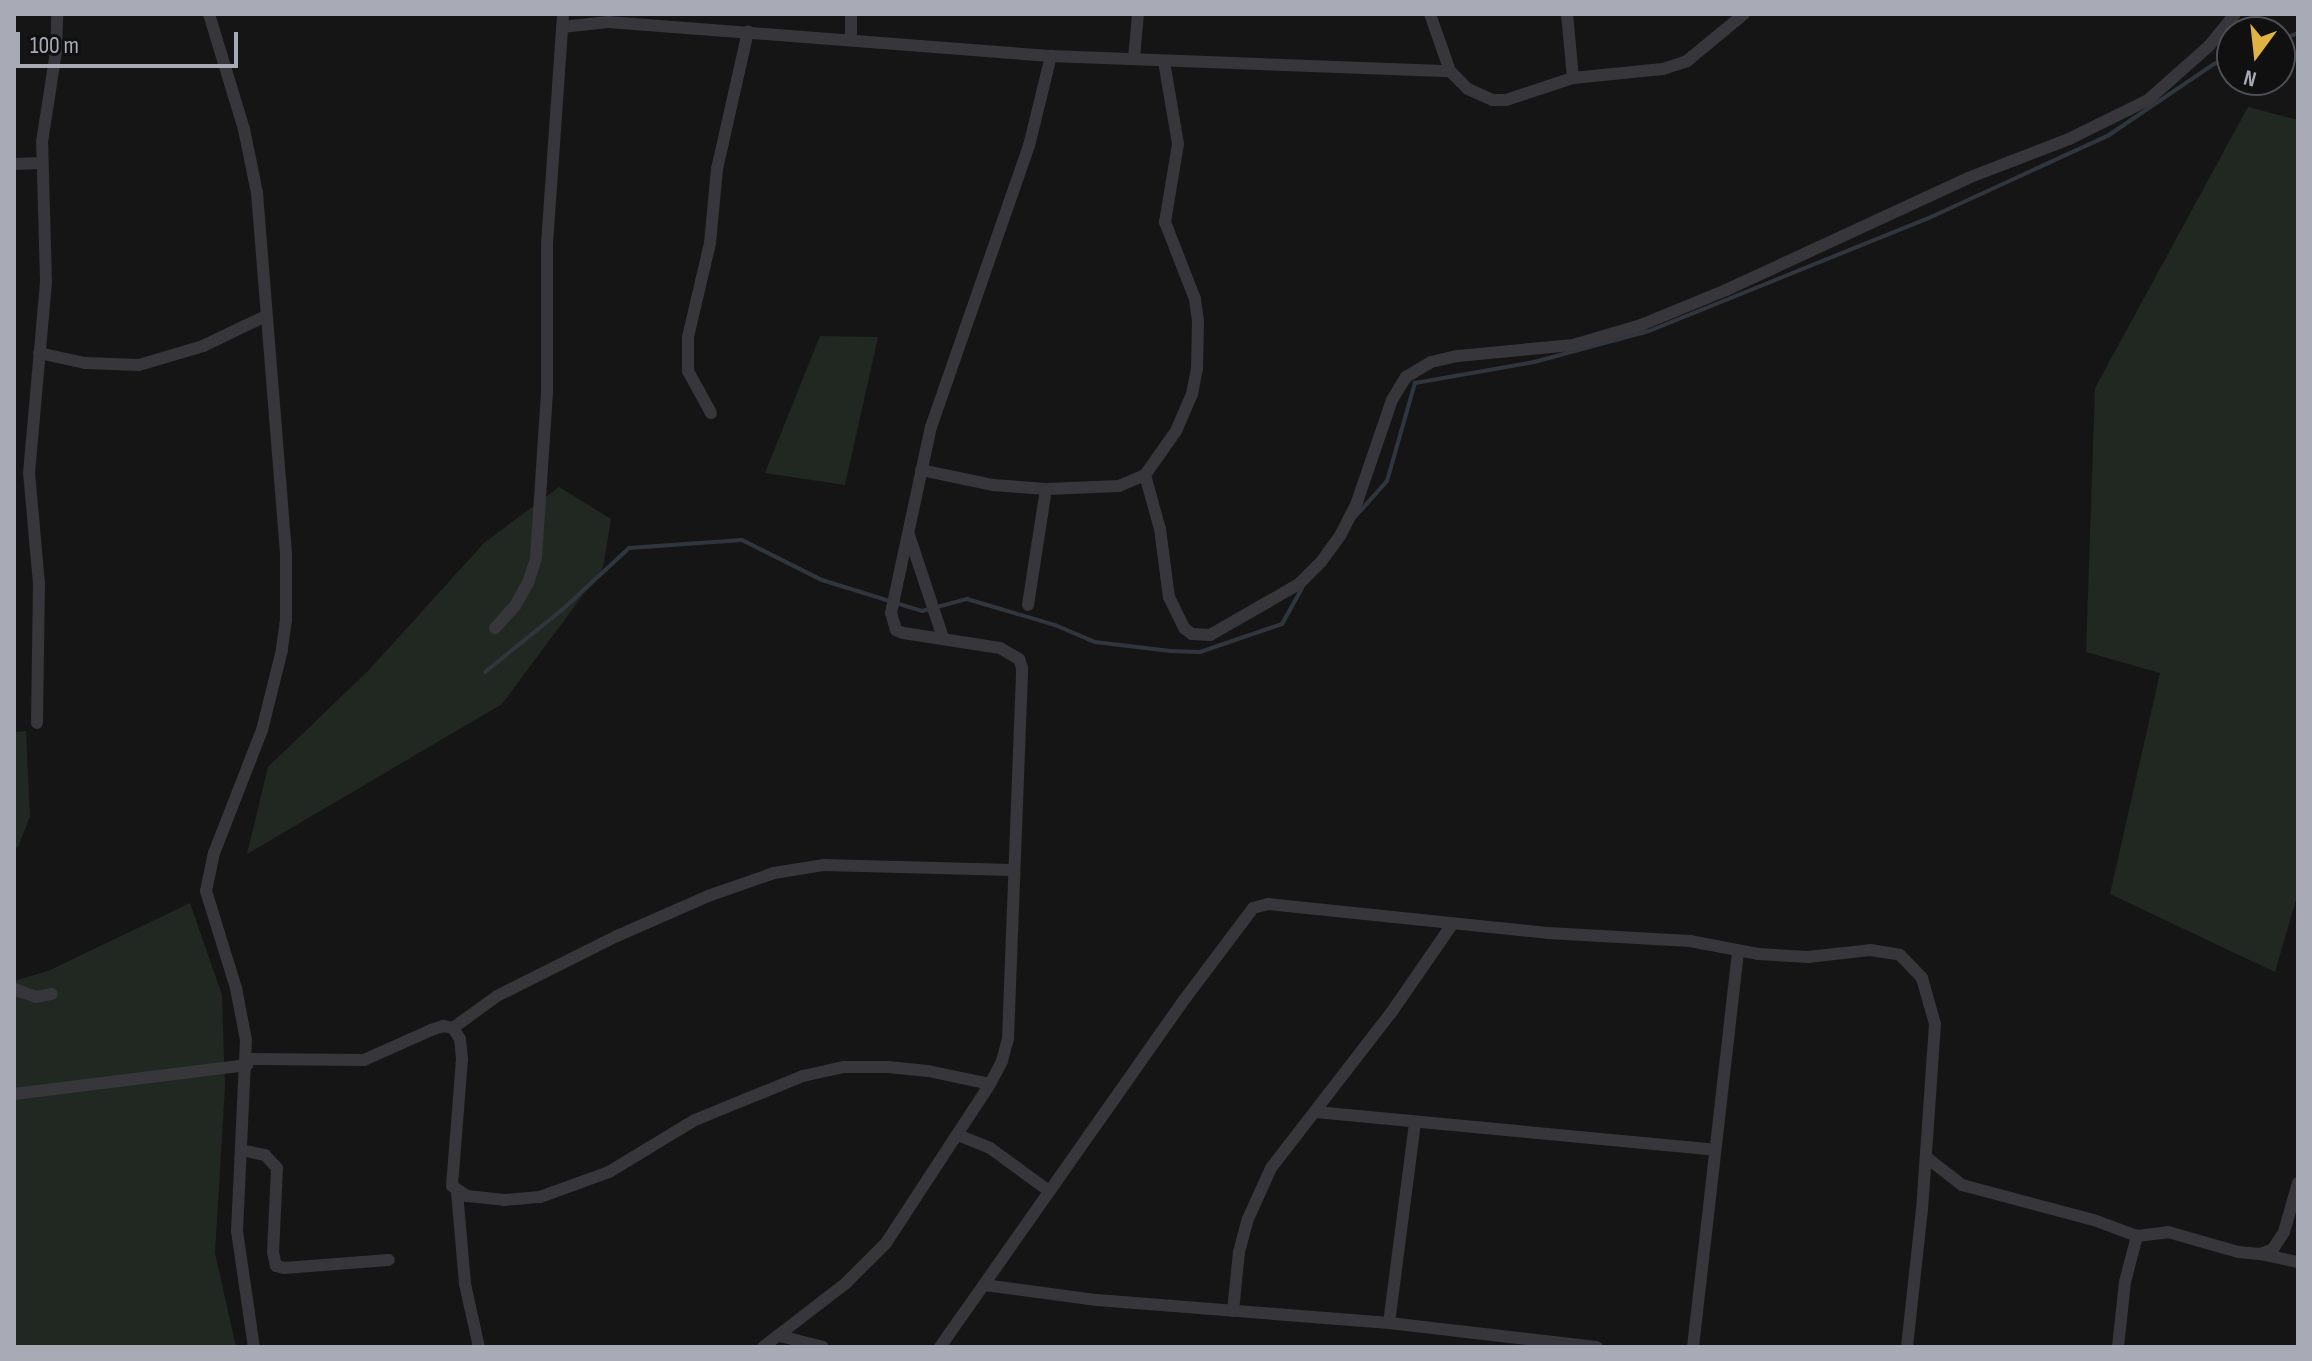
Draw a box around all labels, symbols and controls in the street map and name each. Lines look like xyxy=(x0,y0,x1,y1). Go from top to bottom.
scale bar xyxy=(20,16,242,66)
north arrow xyxy=(2216,16,2296,96)
text: 100 m xyxy=(30,31,79,60)
text: N xyxy=(2241,63,2259,92)

